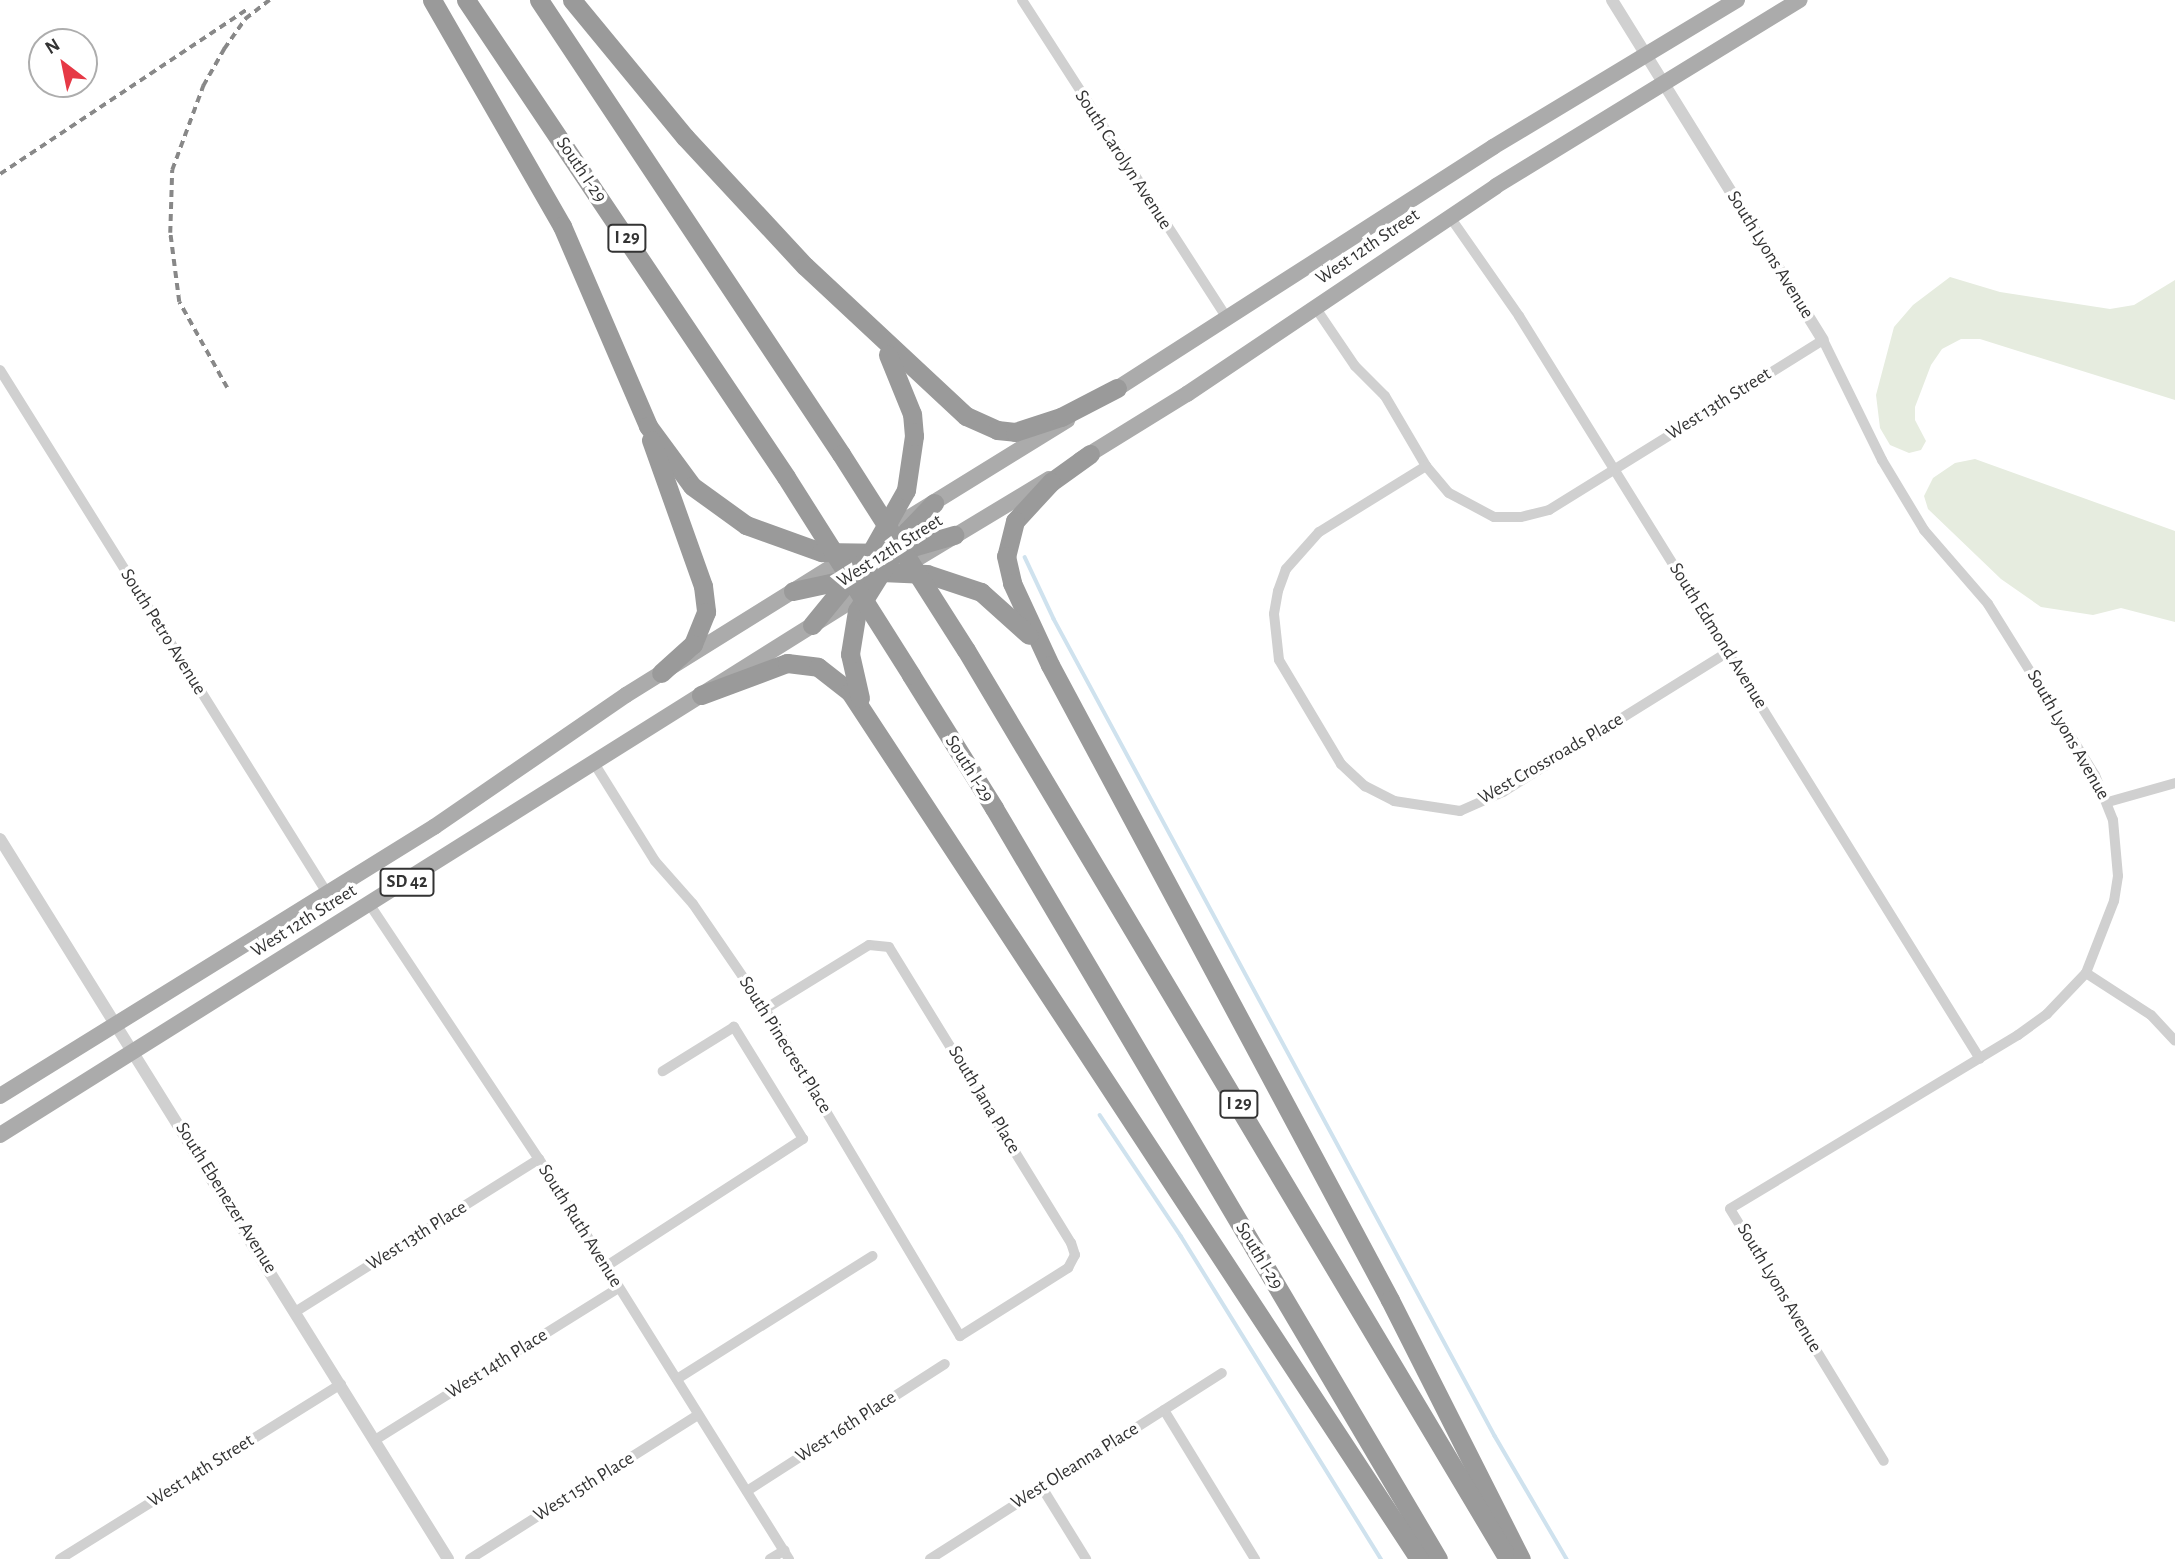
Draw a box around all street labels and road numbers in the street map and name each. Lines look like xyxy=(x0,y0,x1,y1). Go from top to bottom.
street label: South Carolyn Avenue xyxy=(1069,86,1177,234)
street label: South I-29 xyxy=(551,133,611,207)
street label: South Lyons Avenue xyxy=(1722,187,1818,323)
street label: West 12th Street xyxy=(1312,204,1424,290)
road number: I 29 xyxy=(606,224,648,252)
street label: West 13th Street xyxy=(1662,363,1776,445)
street label: West 12th Street xyxy=(833,510,947,592)
street label: South Edmond Avenue xyxy=(1664,559,1772,713)
street label: South Petro Avenue xyxy=(115,565,211,699)
street label: South Lyons Avenue xyxy=(2022,666,2114,804)
street label: West Crossroads Place xyxy=(1474,708,1628,810)
street label: South I-29 xyxy=(940,731,998,807)
road number: SD 42 xyxy=(379,868,435,897)
street label: West 12th Street xyxy=(247,880,361,962)
street label: South Pinecrest Place xyxy=(734,972,836,1118)
street label: South Jana Place xyxy=(943,1042,1025,1158)
road number: I 29 xyxy=(1218,1090,1260,1119)
street label: South Ebenezer Avenue xyxy=(170,1118,282,1278)
street label: South Ruth Avenue xyxy=(533,1160,627,1292)
street label: West 13th Place xyxy=(363,1196,471,1276)
street label: South I-29 xyxy=(1230,1218,1288,1294)
street label: South Lyons Avenue xyxy=(1732,1219,1826,1357)
street label: West 14th Place xyxy=(442,1324,552,1404)
street label: West 16th Place xyxy=(792,1386,900,1468)
street label: West Oleanna Place xyxy=(1007,1418,1143,1514)
street label: West 14th Street xyxy=(144,1429,258,1513)
street label: West 15th Place xyxy=(530,1447,638,1527)

